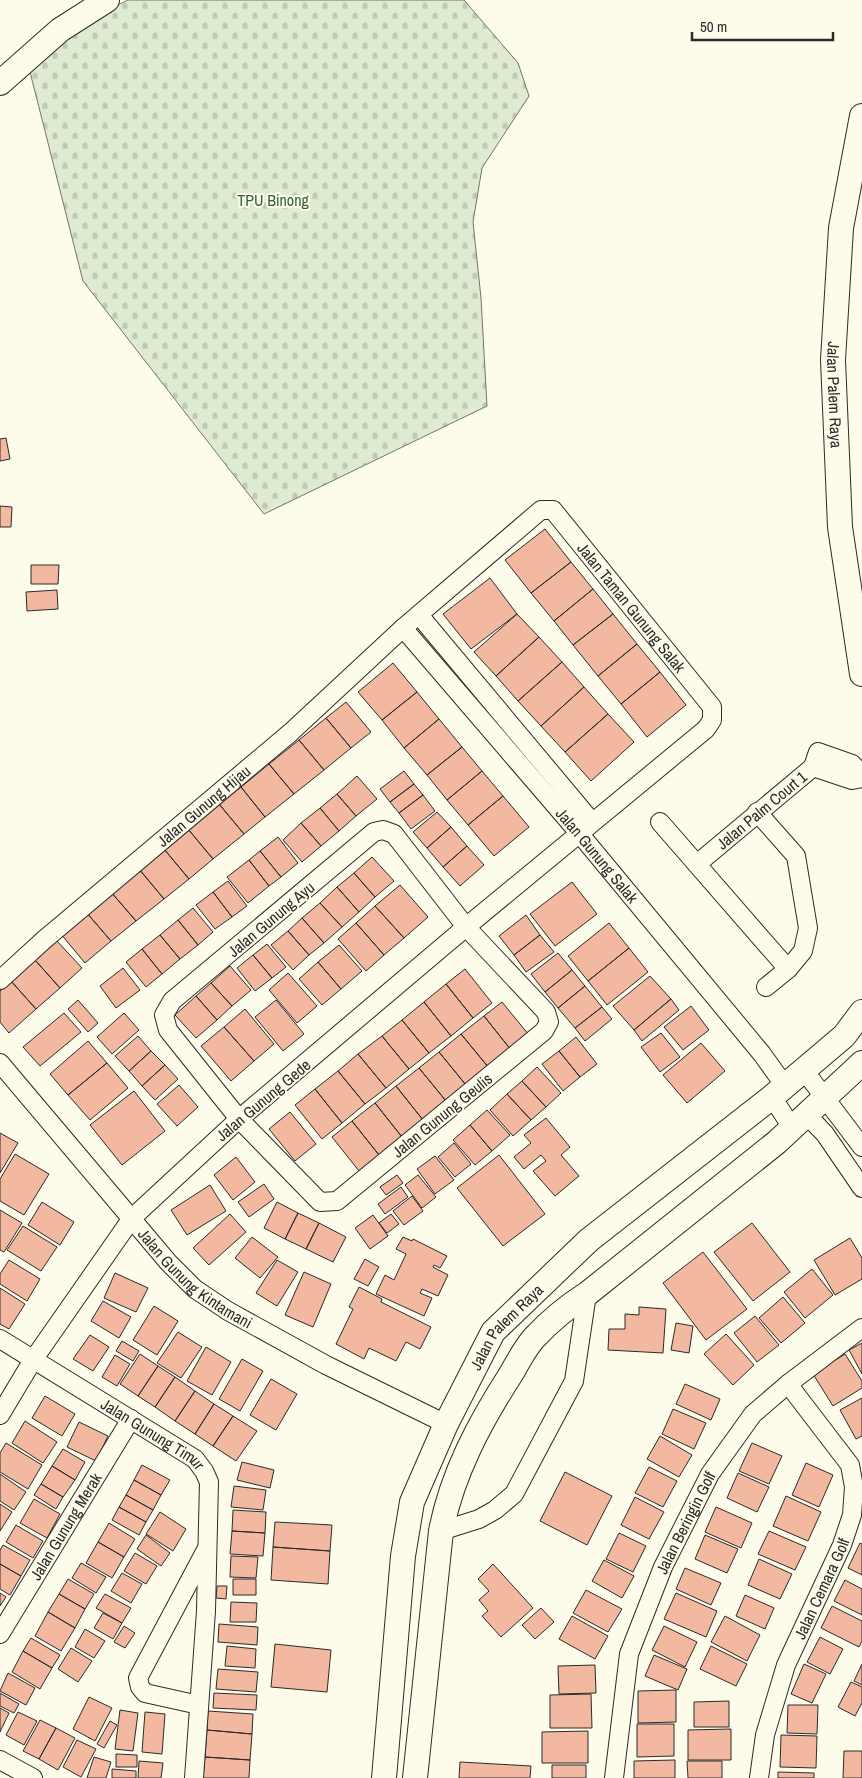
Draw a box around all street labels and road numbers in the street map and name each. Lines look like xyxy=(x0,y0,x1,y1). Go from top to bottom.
street label: Jalan Palem Raya xyxy=(822,341,848,449)
street label: Jalan Taman Gunung Salak xyxy=(572,538,691,677)
street label: Jalan Gunung Hijau xyxy=(152,760,255,851)
street label: Jalan Palm Court 1 xyxy=(712,765,812,854)
street label: Jalan Gunung Salak xyxy=(551,803,644,908)
street label: Jalan Gunung Ayu xyxy=(223,876,319,962)
street label: Jalan Gunung Gede xyxy=(211,1054,315,1146)
street label: Jalan Gunung Geulis xyxy=(387,1068,497,1162)
street label: Jalan Gunung Kintamani xyxy=(133,1224,256,1333)
street label: Jalan Palem Raya xyxy=(464,1278,548,1374)
street label: Jalan Gunung Timur xyxy=(97,1393,211,1475)
street label: Jalan Beringin Golf xyxy=(650,1467,721,1577)
street label: Jalan Gunung Merak xyxy=(24,1468,107,1584)
street label: Jalan Cemara Golf xyxy=(789,1535,855,1643)

